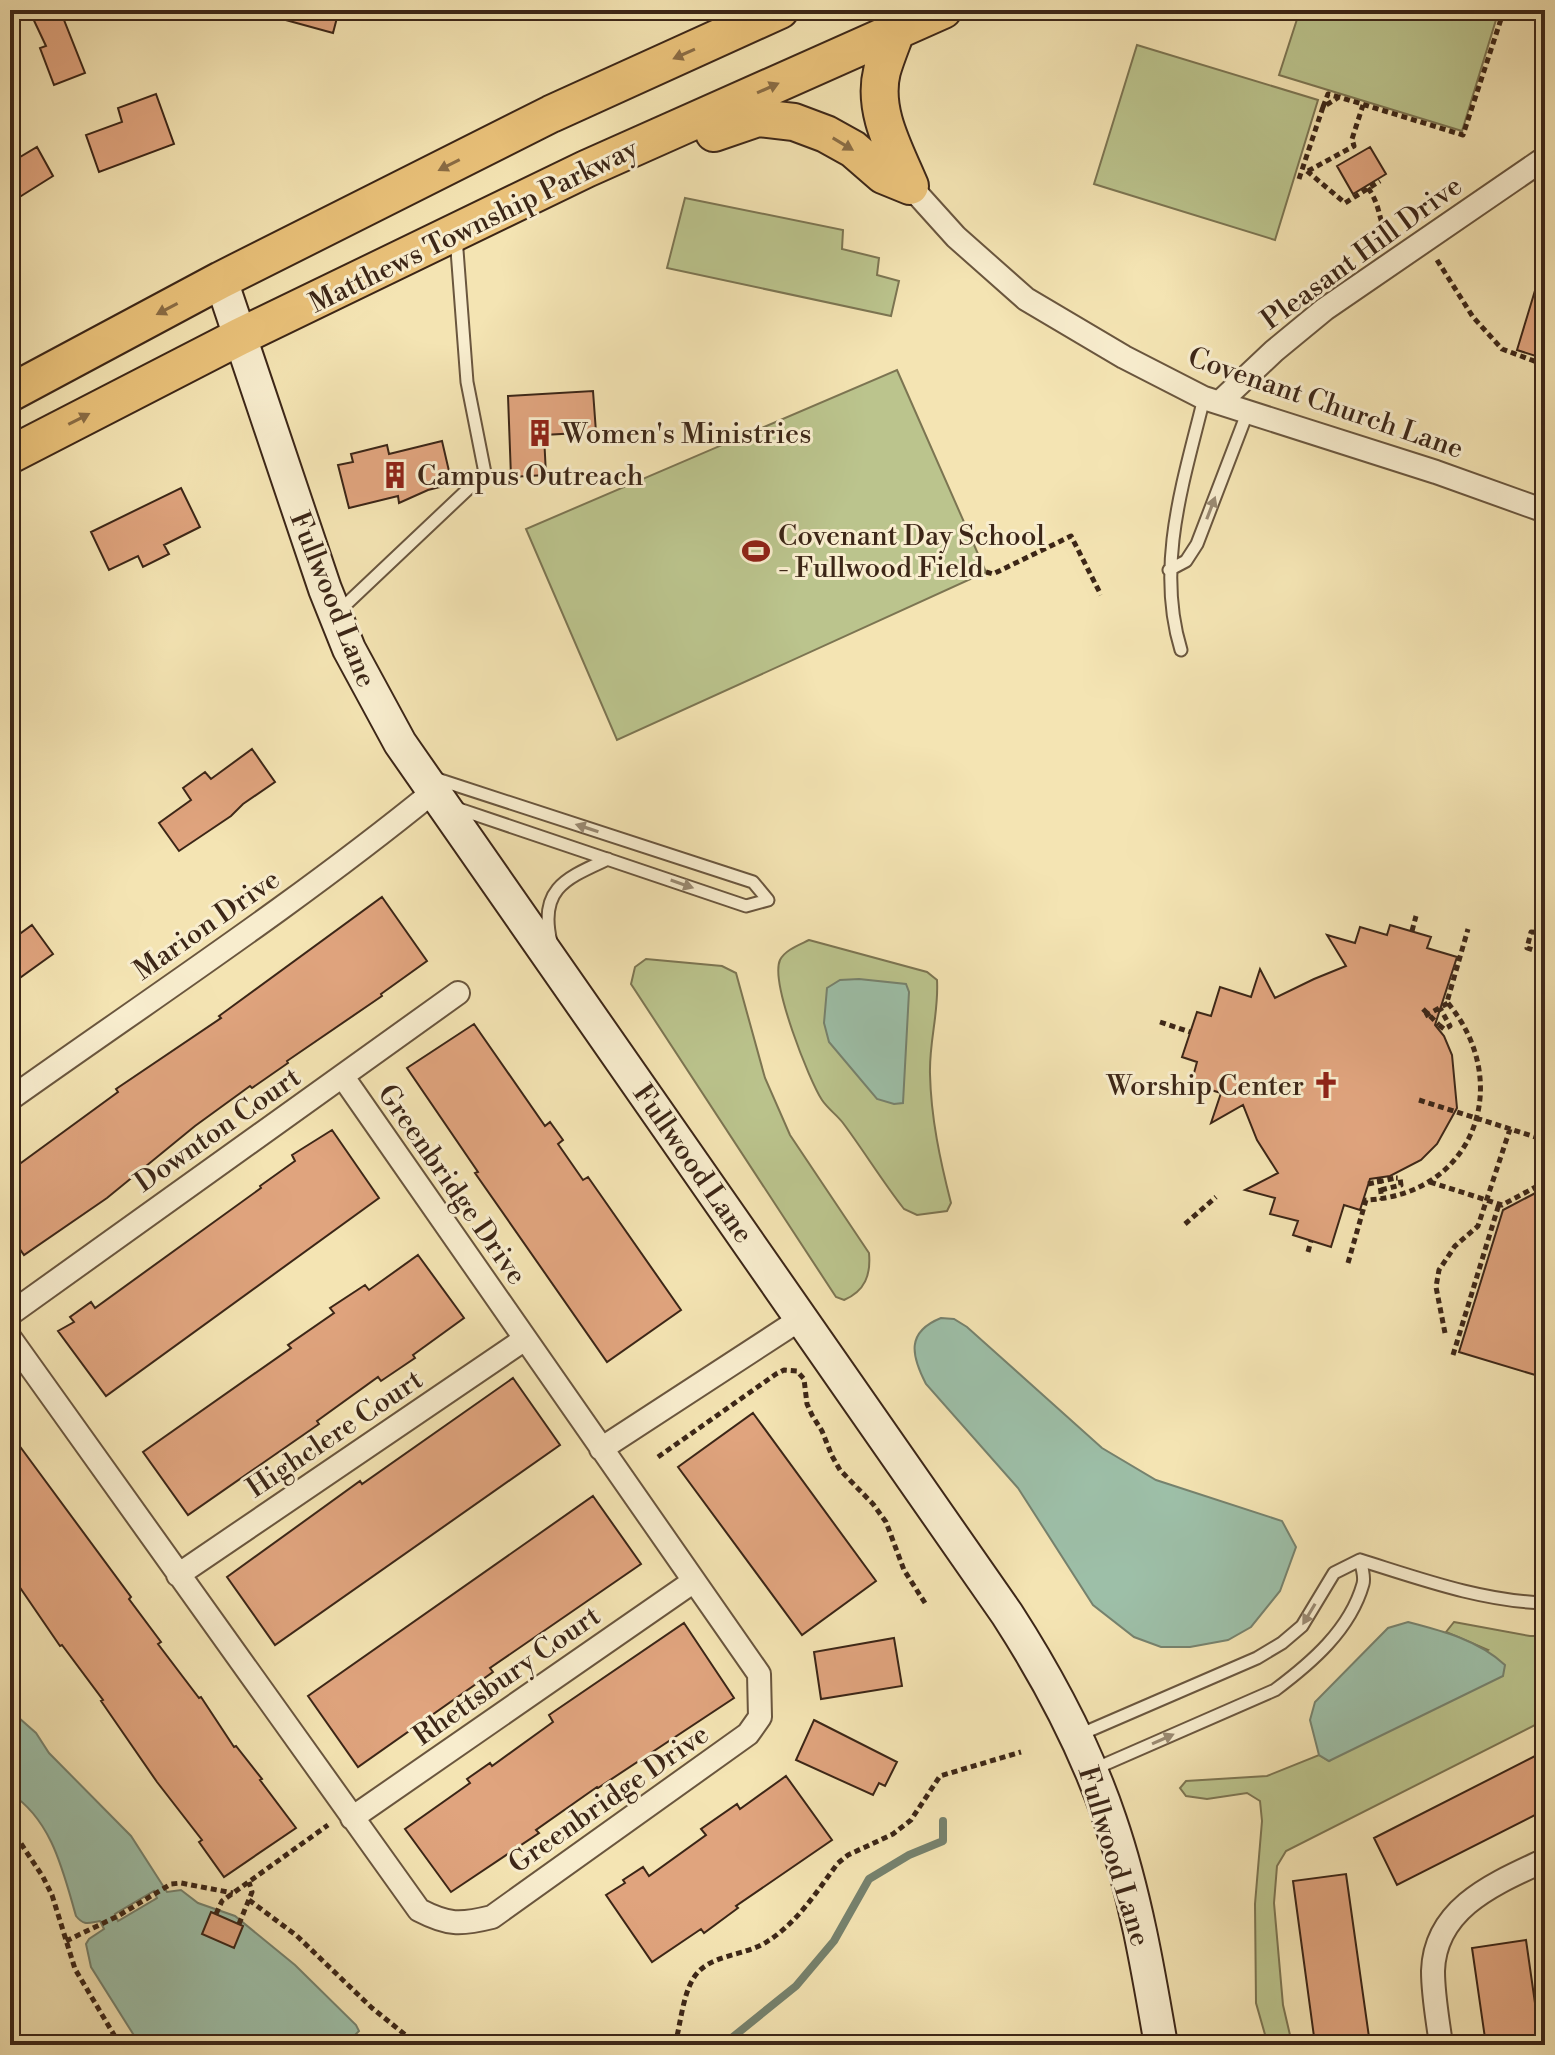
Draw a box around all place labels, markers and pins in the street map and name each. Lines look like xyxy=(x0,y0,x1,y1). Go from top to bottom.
place label: Women's Ministries xyxy=(561,417,812,452)
building icon: Women's Ministries xyxy=(525,418,555,448)
place label: Campus Outreach xyxy=(417,459,644,494)
building icon: Campus Outreach xyxy=(380,460,410,490)
place label: Covenant Day School - Fullwood Field xyxy=(778,519,1045,586)
sports icon: Covenant Day School - Fullwood Field xyxy=(741,536,771,566)
place label: Worship Center xyxy=(1106,1069,1304,1104)
church icon: Worship Center xyxy=(1311,1070,1341,1100)

